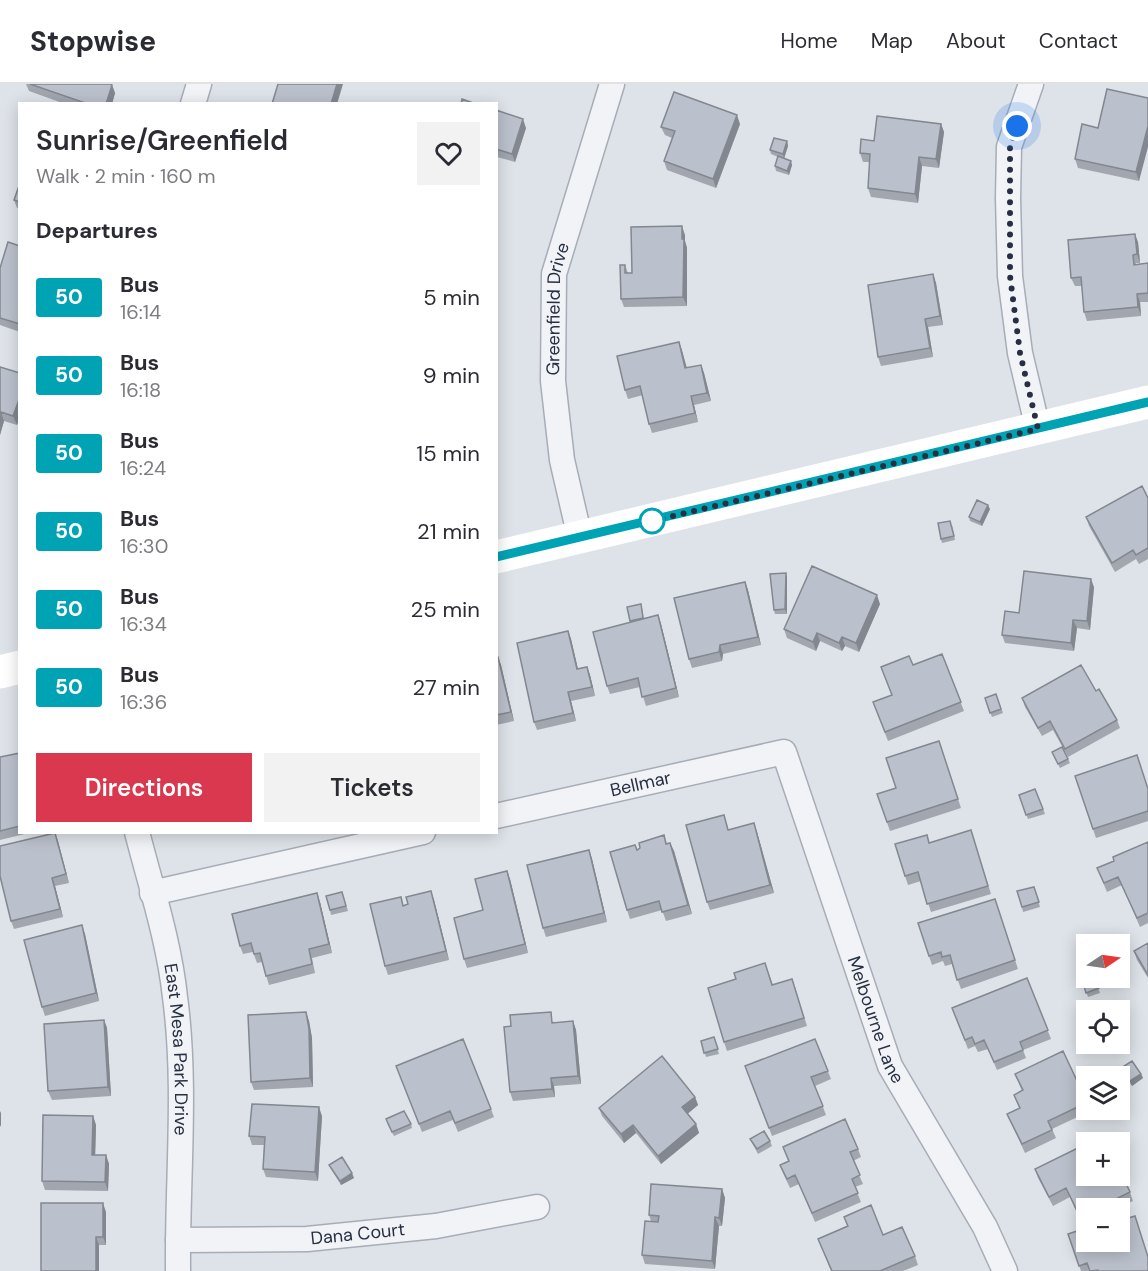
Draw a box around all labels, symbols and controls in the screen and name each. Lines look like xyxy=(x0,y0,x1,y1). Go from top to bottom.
text: Stopwise xyxy=(30,23,156,60)
text: Home xyxy=(780,27,838,55)
text: Map xyxy=(871,27,913,55)
text: About xyxy=(946,27,1006,55)
text: Contact xyxy=(1039,27,1118,55)
your location xyxy=(1002,111,1032,141)
text: Sunrise/Greenfield xyxy=(36,122,288,159)
button: heart xyxy=(417,122,480,185)
text: Walk · 2 min · 160 m xyxy=(36,163,216,189)
text: Departures xyxy=(36,216,158,245)
street label: Greenfield Drive xyxy=(541,239,575,376)
text: Bus xyxy=(120,270,159,299)
text: 50 xyxy=(55,283,83,311)
text: 5 min xyxy=(423,283,480,312)
text: 16:14 xyxy=(120,299,161,325)
text: Bus xyxy=(120,348,159,377)
text: 50 xyxy=(55,361,83,389)
text: 9 min xyxy=(423,361,480,390)
text: 16:18 xyxy=(120,377,161,403)
text: Bus xyxy=(120,426,159,455)
text: 50 xyxy=(55,439,83,467)
text: 15 min xyxy=(416,439,480,468)
text: 16:24 xyxy=(120,455,166,481)
text: Bus xyxy=(120,504,159,533)
unlabelled marker xyxy=(639,508,665,534)
text: 50 xyxy=(55,517,83,545)
text: 21 min xyxy=(417,517,480,546)
text: 16:30 xyxy=(120,533,168,559)
text: Bus xyxy=(120,582,159,611)
text: 50 xyxy=(55,595,83,623)
text: 25 min xyxy=(411,595,480,624)
text: 16:34 xyxy=(120,611,167,637)
text: Bus xyxy=(120,660,159,689)
text: 50 xyxy=(55,673,83,701)
text: 27 min xyxy=(413,673,480,702)
text: 16:36 xyxy=(120,689,167,715)
button: Directions xyxy=(36,753,252,822)
button: Tickets xyxy=(264,753,480,822)
street label: Bellmar xyxy=(608,765,673,802)
north arrow xyxy=(1076,934,1130,988)
map controls xyxy=(1076,934,1130,1252)
street label: Melbourne Lane xyxy=(842,953,910,1088)
street label: East Mesa Park Drive xyxy=(158,962,193,1136)
button: locate xyxy=(1076,1000,1130,1054)
button: layers xyxy=(1076,1066,1130,1120)
button: + xyxy=(1076,1132,1130,1186)
button: − xyxy=(1076,1198,1130,1252)
street label: Dana Court xyxy=(309,1217,406,1251)

